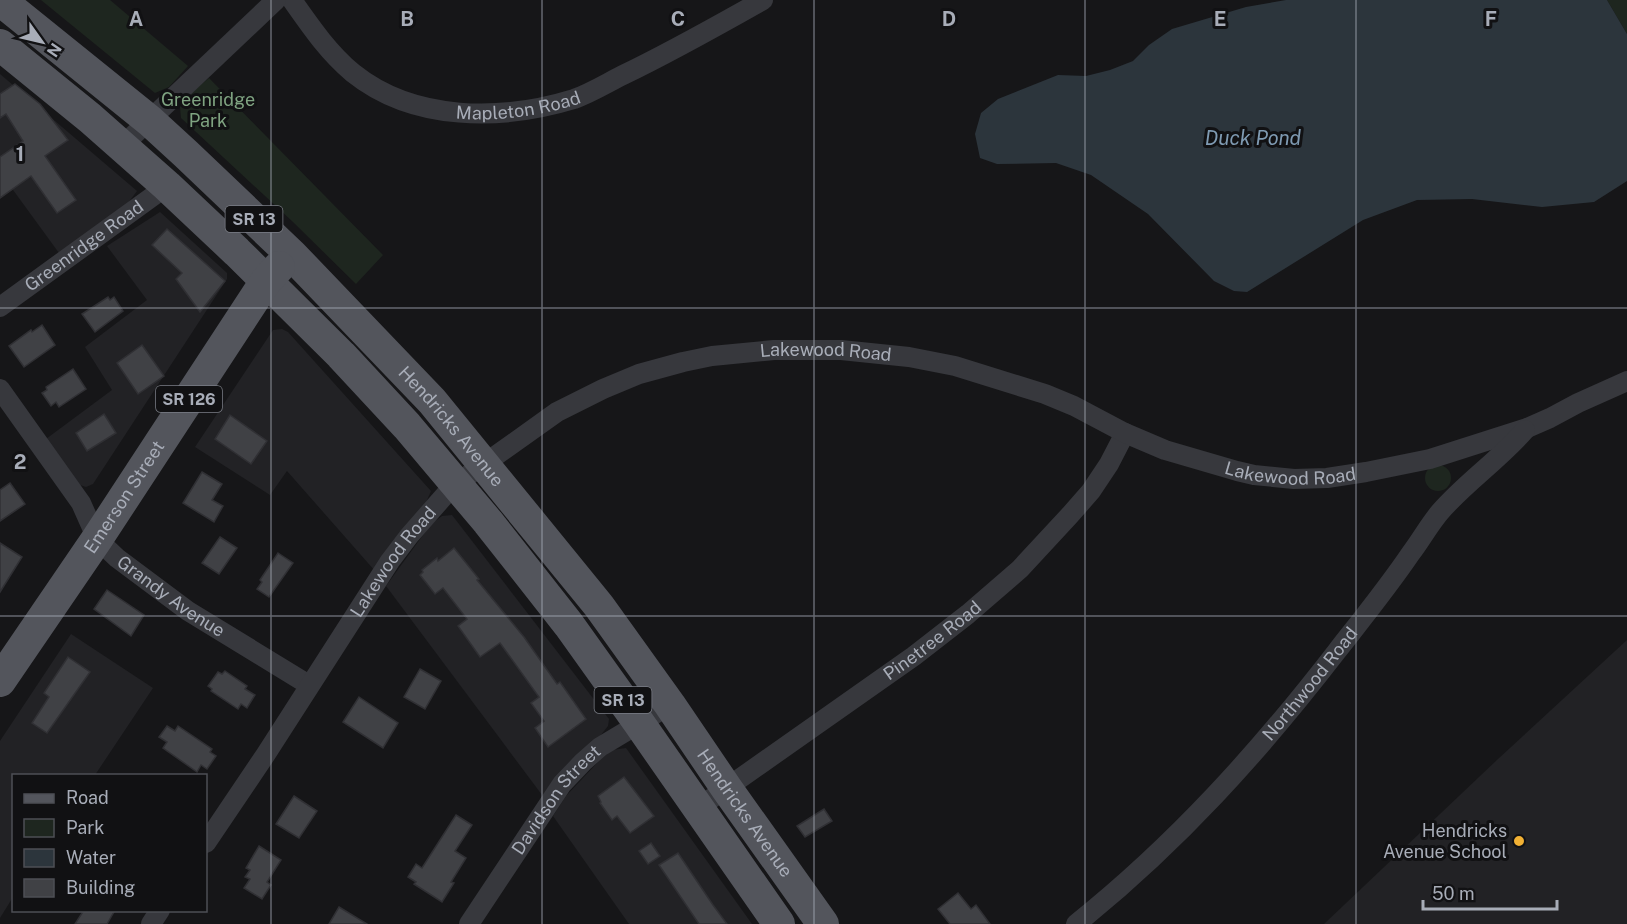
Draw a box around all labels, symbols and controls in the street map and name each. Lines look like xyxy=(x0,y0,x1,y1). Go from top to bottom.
text: A xyxy=(129,7,143,31)
text: B xyxy=(400,7,414,31)
text: C xyxy=(671,7,685,31)
text: D xyxy=(942,7,956,31)
text: E xyxy=(1214,7,1226,31)
text: F xyxy=(1485,7,1497,31)
north arrow xyxy=(12,12,72,72)
text: N xyxy=(43,40,65,61)
street label: Mapleton Road xyxy=(455,87,583,124)
park label: Greenridge Park xyxy=(161,89,255,131)
water label: Duck Pond xyxy=(1205,126,1302,150)
text: 1 xyxy=(16,142,24,166)
street label: Greenridge Road xyxy=(21,196,147,296)
road number: SR 13 xyxy=(226,206,282,232)
street label: Lakewood Road xyxy=(759,339,893,365)
street label: Hendricks Avenue xyxy=(394,362,508,491)
road number: SR 126 xyxy=(156,386,222,412)
street label: Emerson Street xyxy=(79,437,169,557)
text: 2 xyxy=(14,450,26,474)
street label: Lakewood Road xyxy=(1222,457,1357,489)
street label: Lakewood Road xyxy=(346,502,440,621)
street label: Grandy Avenue xyxy=(113,551,229,641)
street label: Pinetree Road xyxy=(879,596,985,684)
street label: Northwood Road xyxy=(1258,623,1362,745)
road number: SR 13 xyxy=(594,687,652,713)
street label: Davidson Street xyxy=(507,740,605,858)
street label: Hendricks Avenue xyxy=(693,745,797,881)
legend xyxy=(12,774,207,912)
text: Road xyxy=(66,787,109,808)
text: Park xyxy=(66,817,104,838)
place label: Hendricks Avenue School xyxy=(1383,820,1507,862)
marker: Hendricks Avenue School xyxy=(1512,834,1526,848)
text: Water xyxy=(66,847,116,868)
scale bar xyxy=(1423,873,1556,911)
text: Building xyxy=(66,877,135,898)
text: 50 m xyxy=(1432,883,1475,904)

